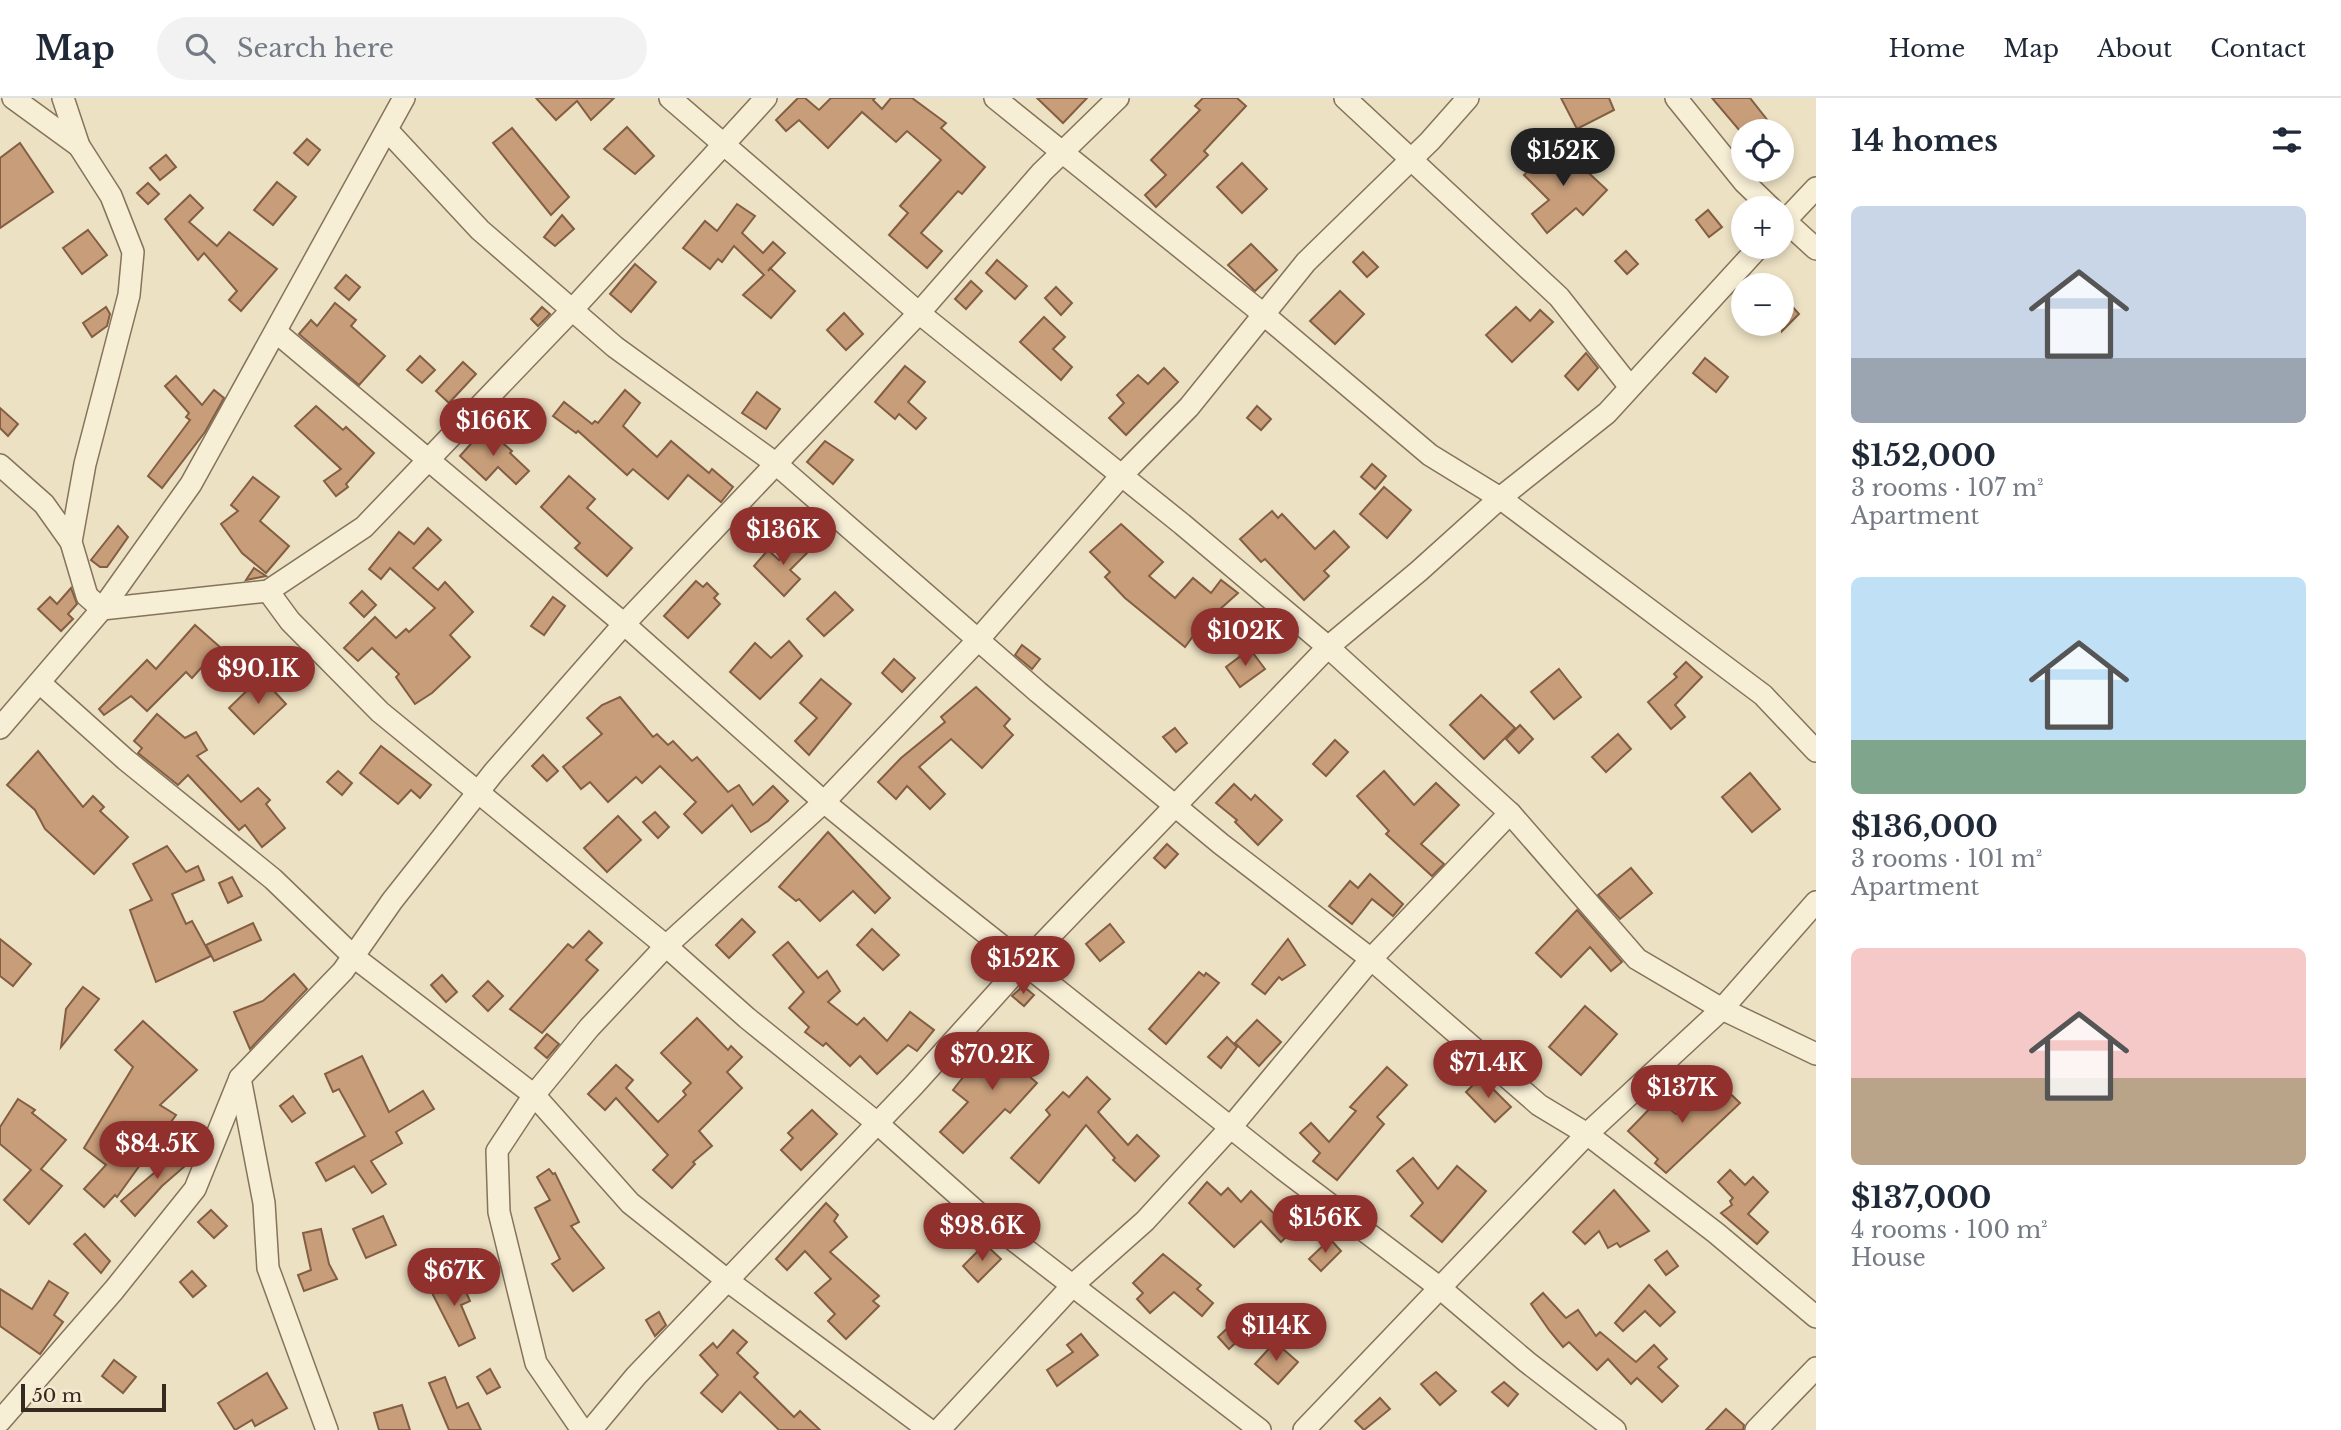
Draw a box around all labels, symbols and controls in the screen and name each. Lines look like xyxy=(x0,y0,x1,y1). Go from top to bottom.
search box xyxy=(157,17,647,80)
text: Map xyxy=(35,28,115,69)
icon: search xyxy=(181,29,219,67)
text: Search here xyxy=(237,32,394,64)
text: Home xyxy=(1889,34,1965,63)
text: Map xyxy=(2003,34,2059,63)
text: About xyxy=(2097,34,2172,63)
text: Contact xyxy=(2210,34,2306,63)
map controls xyxy=(1731,119,1794,336)
button: locate xyxy=(1731,119,1794,182)
icon: filters xyxy=(2268,121,2306,159)
text: 14 homes xyxy=(1851,122,1998,159)
pin: $152K xyxy=(1514,129,1612,188)
text: $152K xyxy=(1527,137,1599,165)
button: + xyxy=(1731,196,1794,259)
icon: home xyxy=(2016,251,2142,377)
button: − xyxy=(1731,273,1794,336)
pin: $166K xyxy=(444,398,542,458)
text: $166K xyxy=(456,407,530,435)
text: $152,000 xyxy=(1851,437,1996,474)
text: 3 rooms · 107 m² xyxy=(1851,474,2044,502)
text: Apartment xyxy=(1851,502,1979,530)
pin: $136K xyxy=(734,508,832,567)
text: $136K xyxy=(746,516,820,544)
pin: $102K xyxy=(1196,608,1294,668)
text: $102K xyxy=(1207,617,1283,645)
icon: home xyxy=(2016,622,2142,748)
pin: $90.1K xyxy=(201,646,315,706)
text: $90.1K xyxy=(217,655,299,683)
text: $136,000 xyxy=(1851,808,1998,845)
text: 3 rooms · 101 m² xyxy=(1851,845,2042,873)
text: Apartment xyxy=(1851,873,1979,901)
pin: $152K xyxy=(974,936,1072,996)
text: $152K xyxy=(987,945,1059,973)
icon: home xyxy=(2016,993,2142,1119)
pin: $70.2K xyxy=(935,1032,1049,1092)
pin: $71.4K xyxy=(1431,1040,1545,1100)
text: $70.2K xyxy=(950,1041,1034,1069)
text: $71.4K xyxy=(1449,1049,1527,1077)
pin: $137K xyxy=(1633,1066,1731,1125)
text: $137K xyxy=(1647,1074,1717,1102)
pin: $84.5K xyxy=(100,1122,214,1181)
text: $84.5K xyxy=(115,1130,199,1158)
text: $137,000 xyxy=(1851,1179,1992,1216)
pin: $156K xyxy=(1276,1196,1374,1255)
pin: $98.6K xyxy=(925,1204,1039,1263)
text: $156K xyxy=(1289,1204,1361,1232)
text: $98.6K xyxy=(939,1212,1025,1240)
text: 4 rooms · 100 m² xyxy=(1851,1216,2048,1244)
text: House xyxy=(1851,1244,1926,1272)
pin: $67K xyxy=(413,1248,495,1308)
text: $67K xyxy=(423,1257,485,1285)
pin: $114K xyxy=(1227,1304,1325,1363)
text: $114K xyxy=(1241,1312,1311,1340)
scale bar xyxy=(21,1381,166,1413)
text: 50 m xyxy=(32,1384,82,1407)

